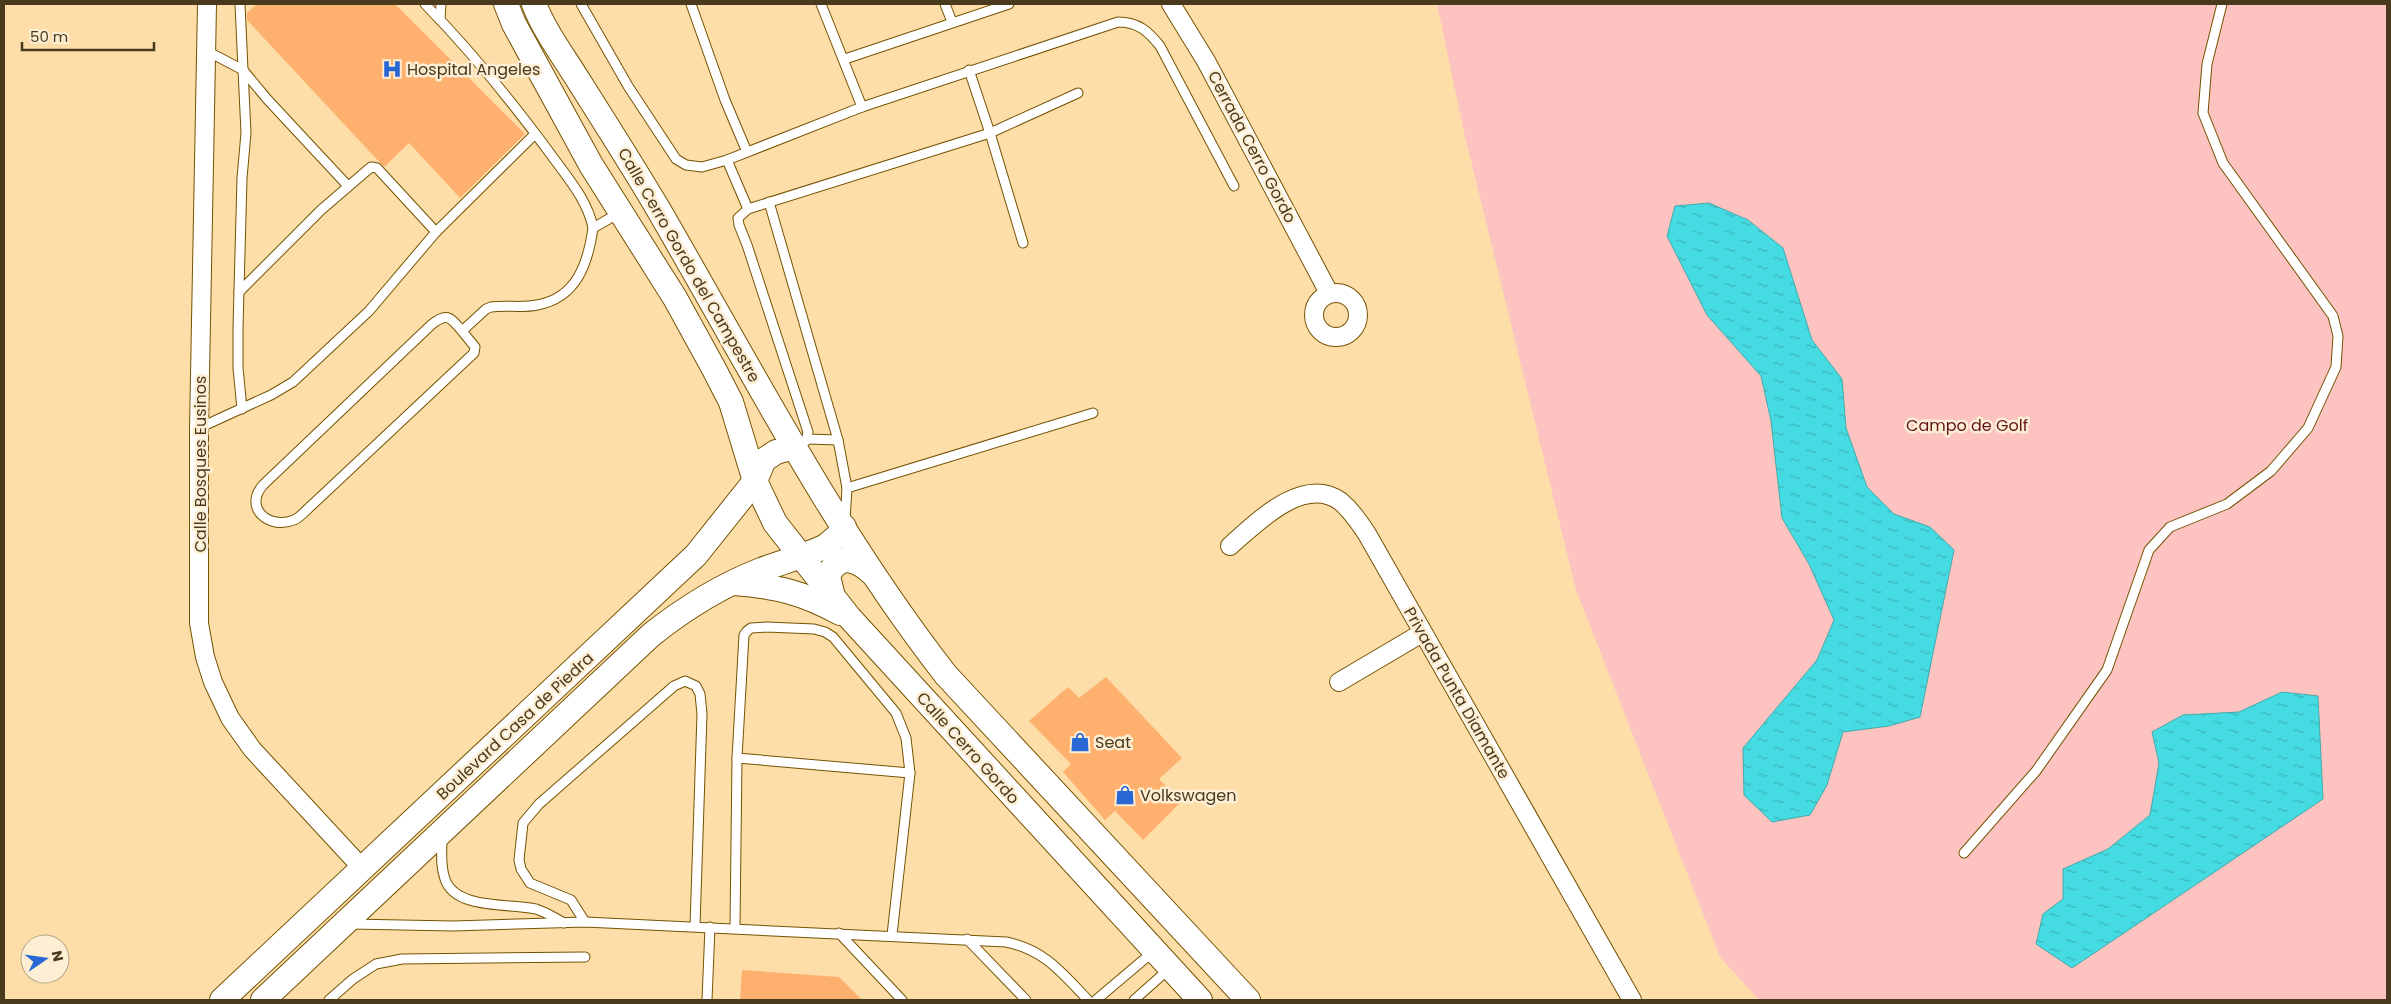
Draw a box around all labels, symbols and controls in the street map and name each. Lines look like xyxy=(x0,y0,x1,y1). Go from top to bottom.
scale bar xyxy=(22,20,155,52)
text: 50 m xyxy=(30,26,68,47)
hospital icon: Hospital Angeles xyxy=(381,58,403,80)
place label: Hospital Angeles xyxy=(407,58,540,81)
street label: Cerrada Cerro Gordo xyxy=(1202,67,1302,227)
street label: Calle Cerro Gordo del Campestre xyxy=(612,143,766,387)
street label: Calle Bosques Eusinos xyxy=(189,376,212,552)
park label: Campo de Golf xyxy=(1906,414,2028,437)
street label: Privada Punta Diamante xyxy=(1398,603,1516,783)
street label: Boulevard Casa de Piedra xyxy=(431,647,599,805)
street label: Calle Cerro Gordo xyxy=(911,687,1025,809)
shop icon: Seat xyxy=(1069,731,1091,753)
place label: Seat xyxy=(1095,731,1131,754)
shop icon: Volkswagen xyxy=(1114,784,1136,806)
place label: Volkswagen xyxy=(1140,784,1237,807)
north arrow xyxy=(20,934,70,984)
text: N xyxy=(47,949,69,963)

